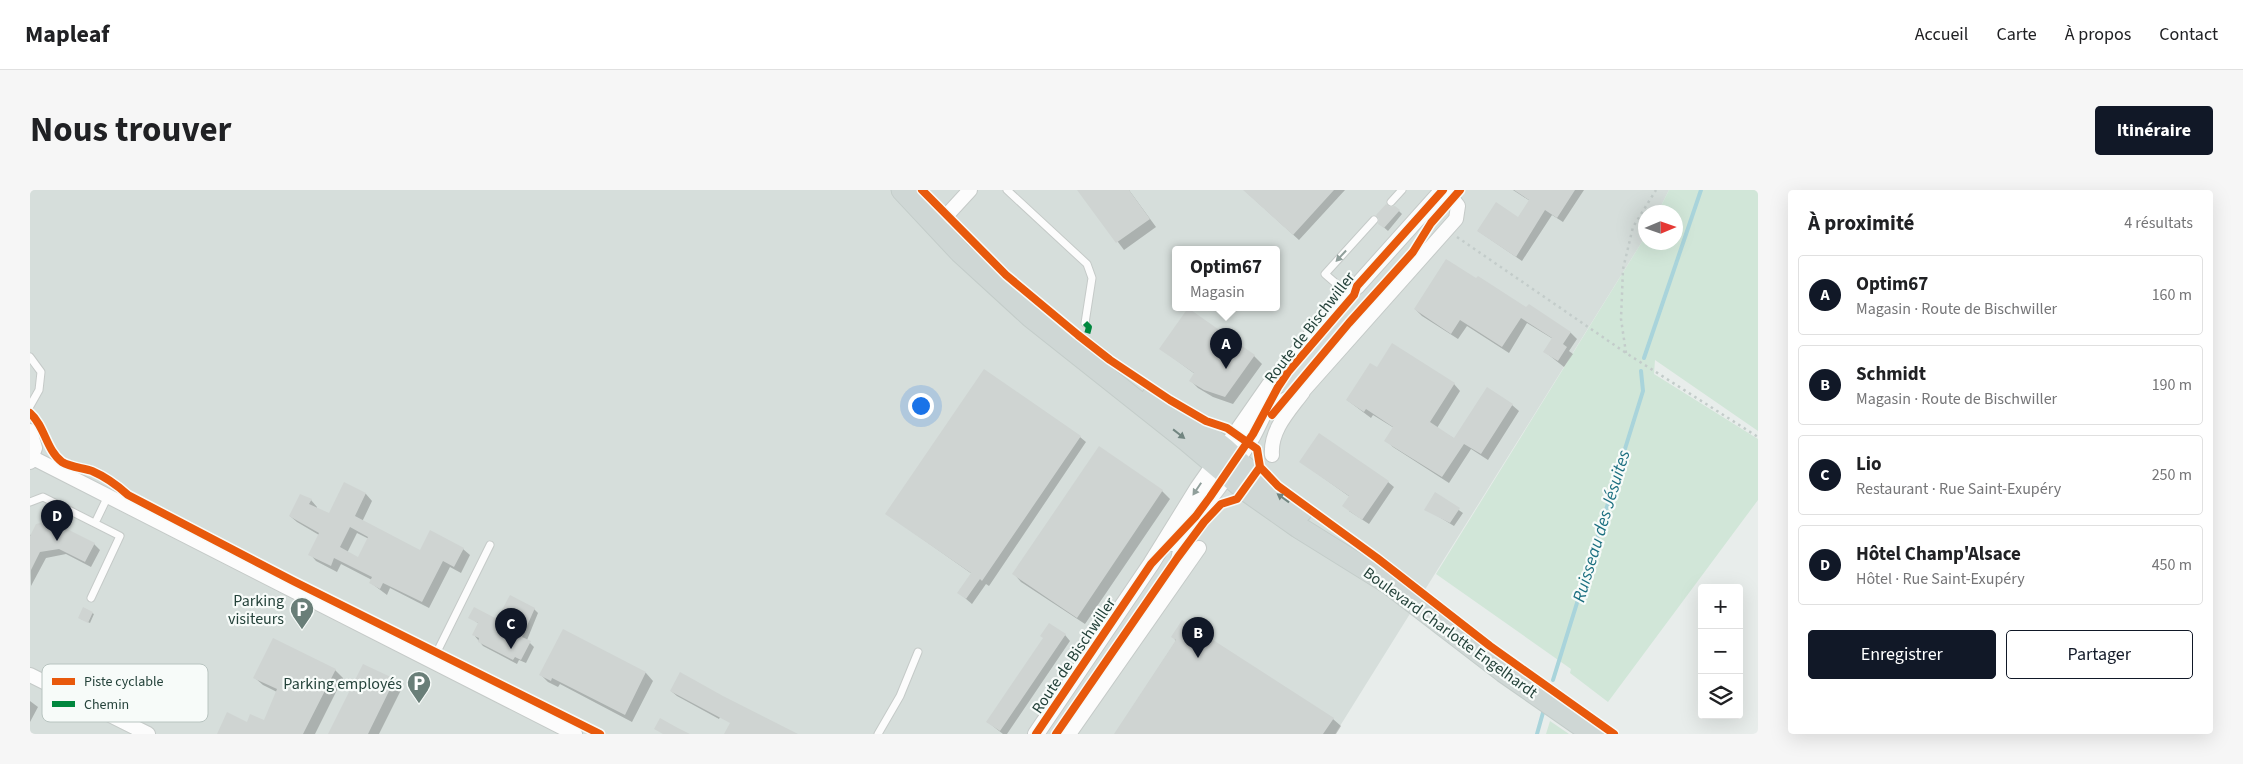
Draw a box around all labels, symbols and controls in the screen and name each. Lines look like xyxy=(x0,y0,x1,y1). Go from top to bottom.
text: Mapleaf xyxy=(25,17,110,52)
text: Accueil xyxy=(1915,22,1968,47)
text: Carte xyxy=(1996,22,2037,47)
text: À propos xyxy=(2065,22,2131,47)
text: Contact xyxy=(2159,22,2218,47)
text: Nous trouver xyxy=(30,105,231,155)
button: Itinéraire xyxy=(2095,106,2213,155)
north arrow xyxy=(1638,205,1683,250)
text: À proximité xyxy=(1808,208,1914,238)
text: 4 résultats xyxy=(2124,212,2193,234)
popup xyxy=(1172,246,1280,311)
one-way arrow xyxy=(1335,250,1347,262)
text: Optim67 xyxy=(1190,254,1262,281)
street label: Route de Bischwiller xyxy=(1259,267,1361,388)
text: Optim67 xyxy=(1856,271,1928,298)
text: Magasin xyxy=(1190,281,1245,303)
text: A xyxy=(1820,284,1830,306)
text: 160 m xyxy=(2152,284,2192,306)
text: Magasin · Route de Bischwiller xyxy=(1856,298,2057,320)
pin: A xyxy=(1210,328,1242,369)
text: Schmidt xyxy=(1856,361,1926,388)
text: B xyxy=(1820,374,1830,396)
text: 190 m xyxy=(2152,374,2192,396)
text: Magasin · Route de Bischwiller xyxy=(1856,388,2057,410)
your location xyxy=(908,393,934,419)
one-way arrow xyxy=(1172,429,1186,439)
water label: Ruisseau des Jésuites xyxy=(1566,447,1636,605)
text: Lio xyxy=(1856,451,1882,478)
text: C xyxy=(1820,464,1830,486)
text: 250 m xyxy=(2152,464,2192,486)
text: Restaurant · Rue Saint-Exupéry xyxy=(1856,478,2061,500)
one-way arrow xyxy=(1192,482,1202,496)
one-way arrow xyxy=(1277,493,1290,504)
pin: D xyxy=(41,500,73,541)
text: Hôtel Champ'Alsace xyxy=(1856,541,2021,568)
text: D xyxy=(1820,554,1830,576)
text: 450 m xyxy=(2152,554,2192,576)
street label: Boulevard Charlotte Engelhardt xyxy=(1359,562,1542,704)
text: Hôtel · Rue Saint-Exupéry xyxy=(1856,568,2025,590)
map controls xyxy=(1698,584,1743,719)
button: + xyxy=(1698,584,1743,629)
place label: Parking visiteurs xyxy=(228,590,284,630)
street label: Route de Bischwiller xyxy=(1027,593,1121,718)
parking icon: Parking visiteurs xyxy=(289,596,315,630)
pin: C xyxy=(495,608,527,649)
pin: B xyxy=(1182,617,1214,658)
button: − xyxy=(1698,629,1743,674)
button: Enregistrer xyxy=(1808,630,1996,679)
button: Partager xyxy=(2006,630,2193,679)
legend xyxy=(42,664,208,722)
parking icon: Parking employés xyxy=(406,670,432,704)
text: Piste cyclable xyxy=(84,672,164,692)
place label: Parking employés xyxy=(283,673,402,695)
button: layers xyxy=(1698,674,1743,719)
text: Chemin xyxy=(84,695,129,715)

